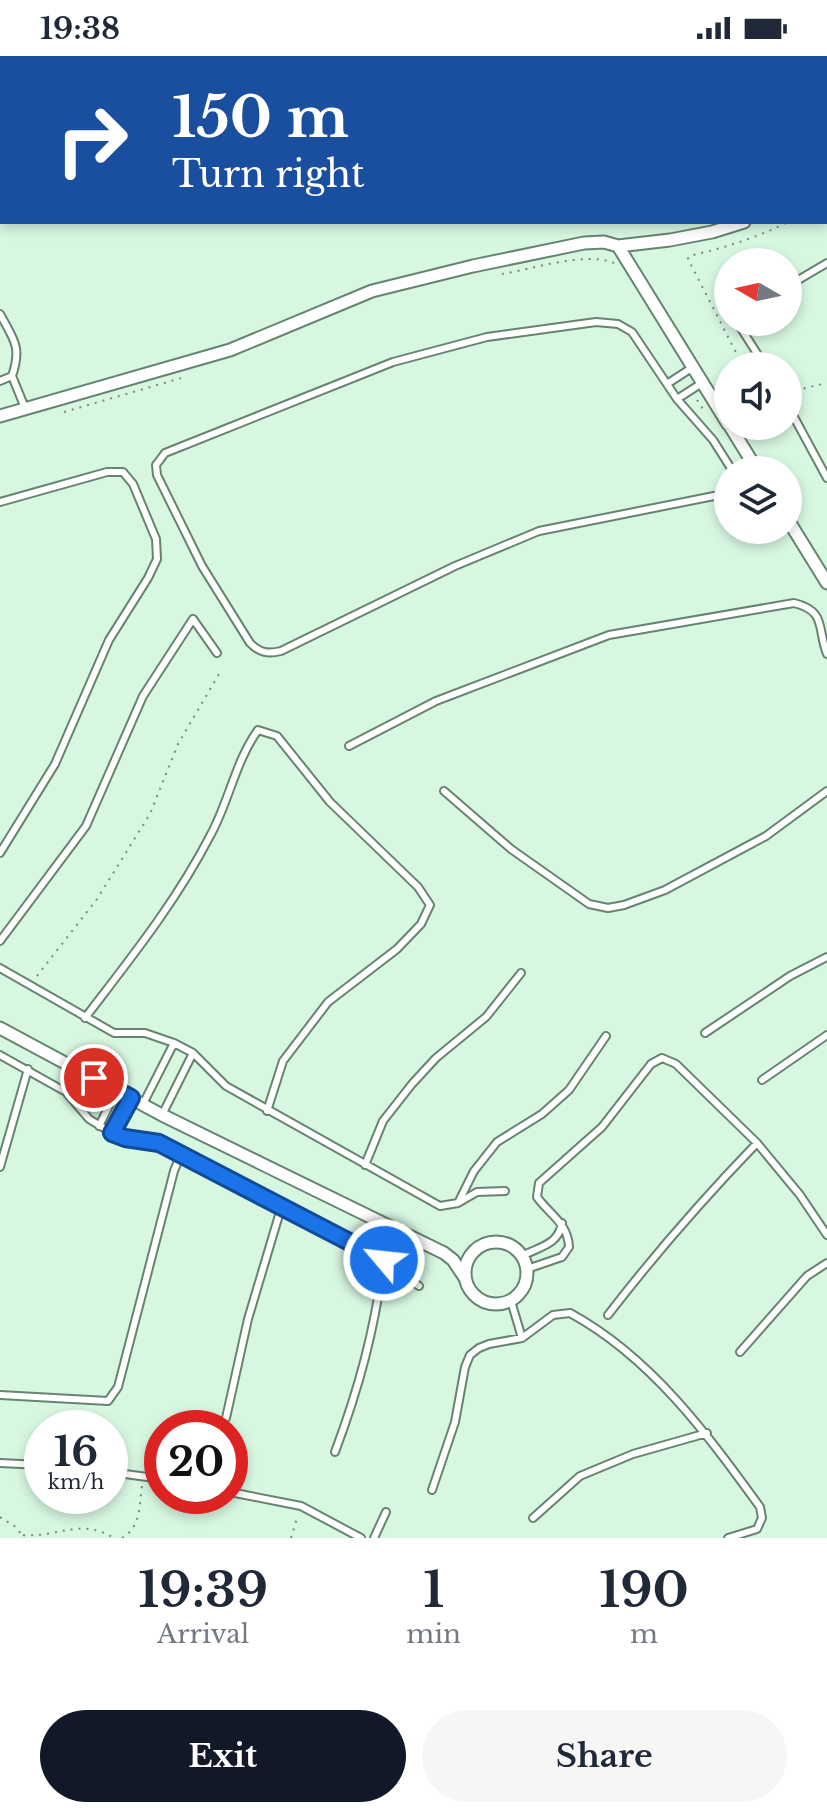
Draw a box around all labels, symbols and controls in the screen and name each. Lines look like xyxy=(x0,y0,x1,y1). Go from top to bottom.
text: 19:38 xyxy=(40,10,120,47)
text: 150 m xyxy=(172,83,349,152)
icon: right xyxy=(40,88,144,192)
text: Turn right xyxy=(172,152,365,197)
north arrow xyxy=(714,248,802,336)
map controls xyxy=(714,248,802,544)
button: sound xyxy=(714,352,802,440)
button: layers xyxy=(714,456,802,544)
pin xyxy=(60,1044,128,1112)
icon: arrive xyxy=(72,1056,116,1100)
position arrow xyxy=(342,1218,426,1302)
speed limit sign: 20 xyxy=(144,1410,248,1514)
text: 16 xyxy=(54,1427,98,1477)
text: km/h xyxy=(48,1470,104,1494)
text: 19:39 xyxy=(138,1560,268,1620)
text: 1 xyxy=(423,1560,444,1620)
text: 190 xyxy=(599,1560,689,1620)
text: Arrival xyxy=(157,1618,249,1650)
text: min xyxy=(406,1618,461,1650)
text: m xyxy=(630,1618,658,1650)
button: Exit xyxy=(40,1710,406,1802)
button: Share xyxy=(422,1710,787,1802)

